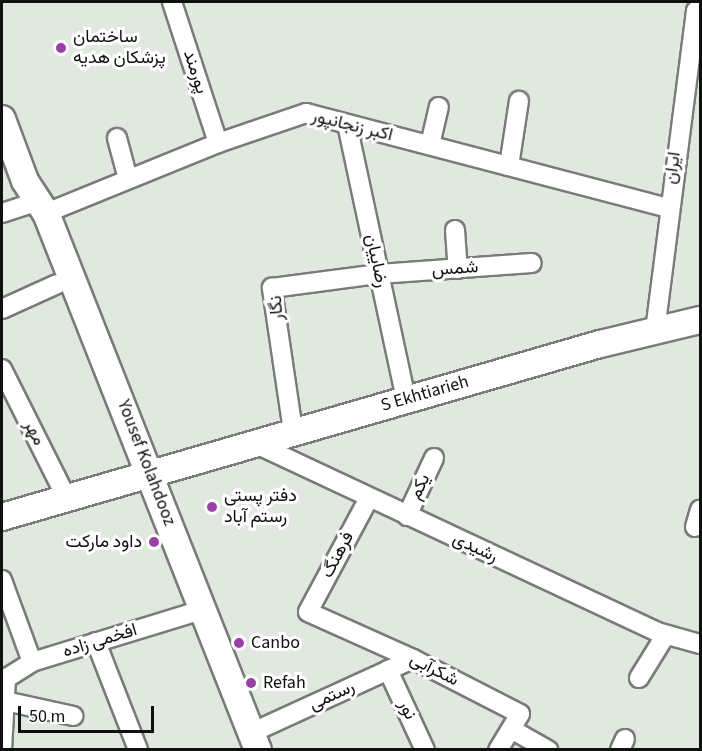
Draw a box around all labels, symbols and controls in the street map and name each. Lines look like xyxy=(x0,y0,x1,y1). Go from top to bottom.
place label: ساختمان پزشکان هدیه xyxy=(73,27,166,70)
marker: ساختمان پزشکان هدیه xyxy=(54,41,68,55)
street label: پورمند xyxy=(178,47,212,97)
street label: اکبر زنجانپور xyxy=(309,106,395,146)
street label: ایران xyxy=(660,150,686,186)
street label: رضاییان xyxy=(360,232,392,290)
street label: شمس xyxy=(431,257,479,281)
street label: نگار xyxy=(265,295,289,321)
street label: S Ekhtiarieh xyxy=(379,371,471,417)
street label: Yousef Kolahdooz xyxy=(112,397,180,529)
street label: مهر xyxy=(19,417,49,449)
street label: یکم xyxy=(405,471,435,503)
place label: دفتر پستی رستم آباد xyxy=(224,486,297,528)
marker: دفتر پستی رستم آباد xyxy=(205,500,219,514)
street label: فرهنگ xyxy=(317,528,359,582)
street label: رشیدی xyxy=(449,528,501,568)
place label: داود مارکت xyxy=(65,531,142,553)
marker: داود مارکت xyxy=(147,535,161,549)
street label: افخمی زاده xyxy=(60,619,140,663)
place label: Canbo xyxy=(251,632,300,654)
marker: Canbo xyxy=(232,636,246,650)
street label: شکرآبی xyxy=(406,649,462,691)
place label: Refah xyxy=(263,672,306,694)
marker: Refah xyxy=(244,676,258,690)
street label: رستمی xyxy=(306,676,358,716)
scale bar xyxy=(21,694,158,732)
street label: نور xyxy=(393,697,421,723)
text: 50 m xyxy=(29,704,65,729)

